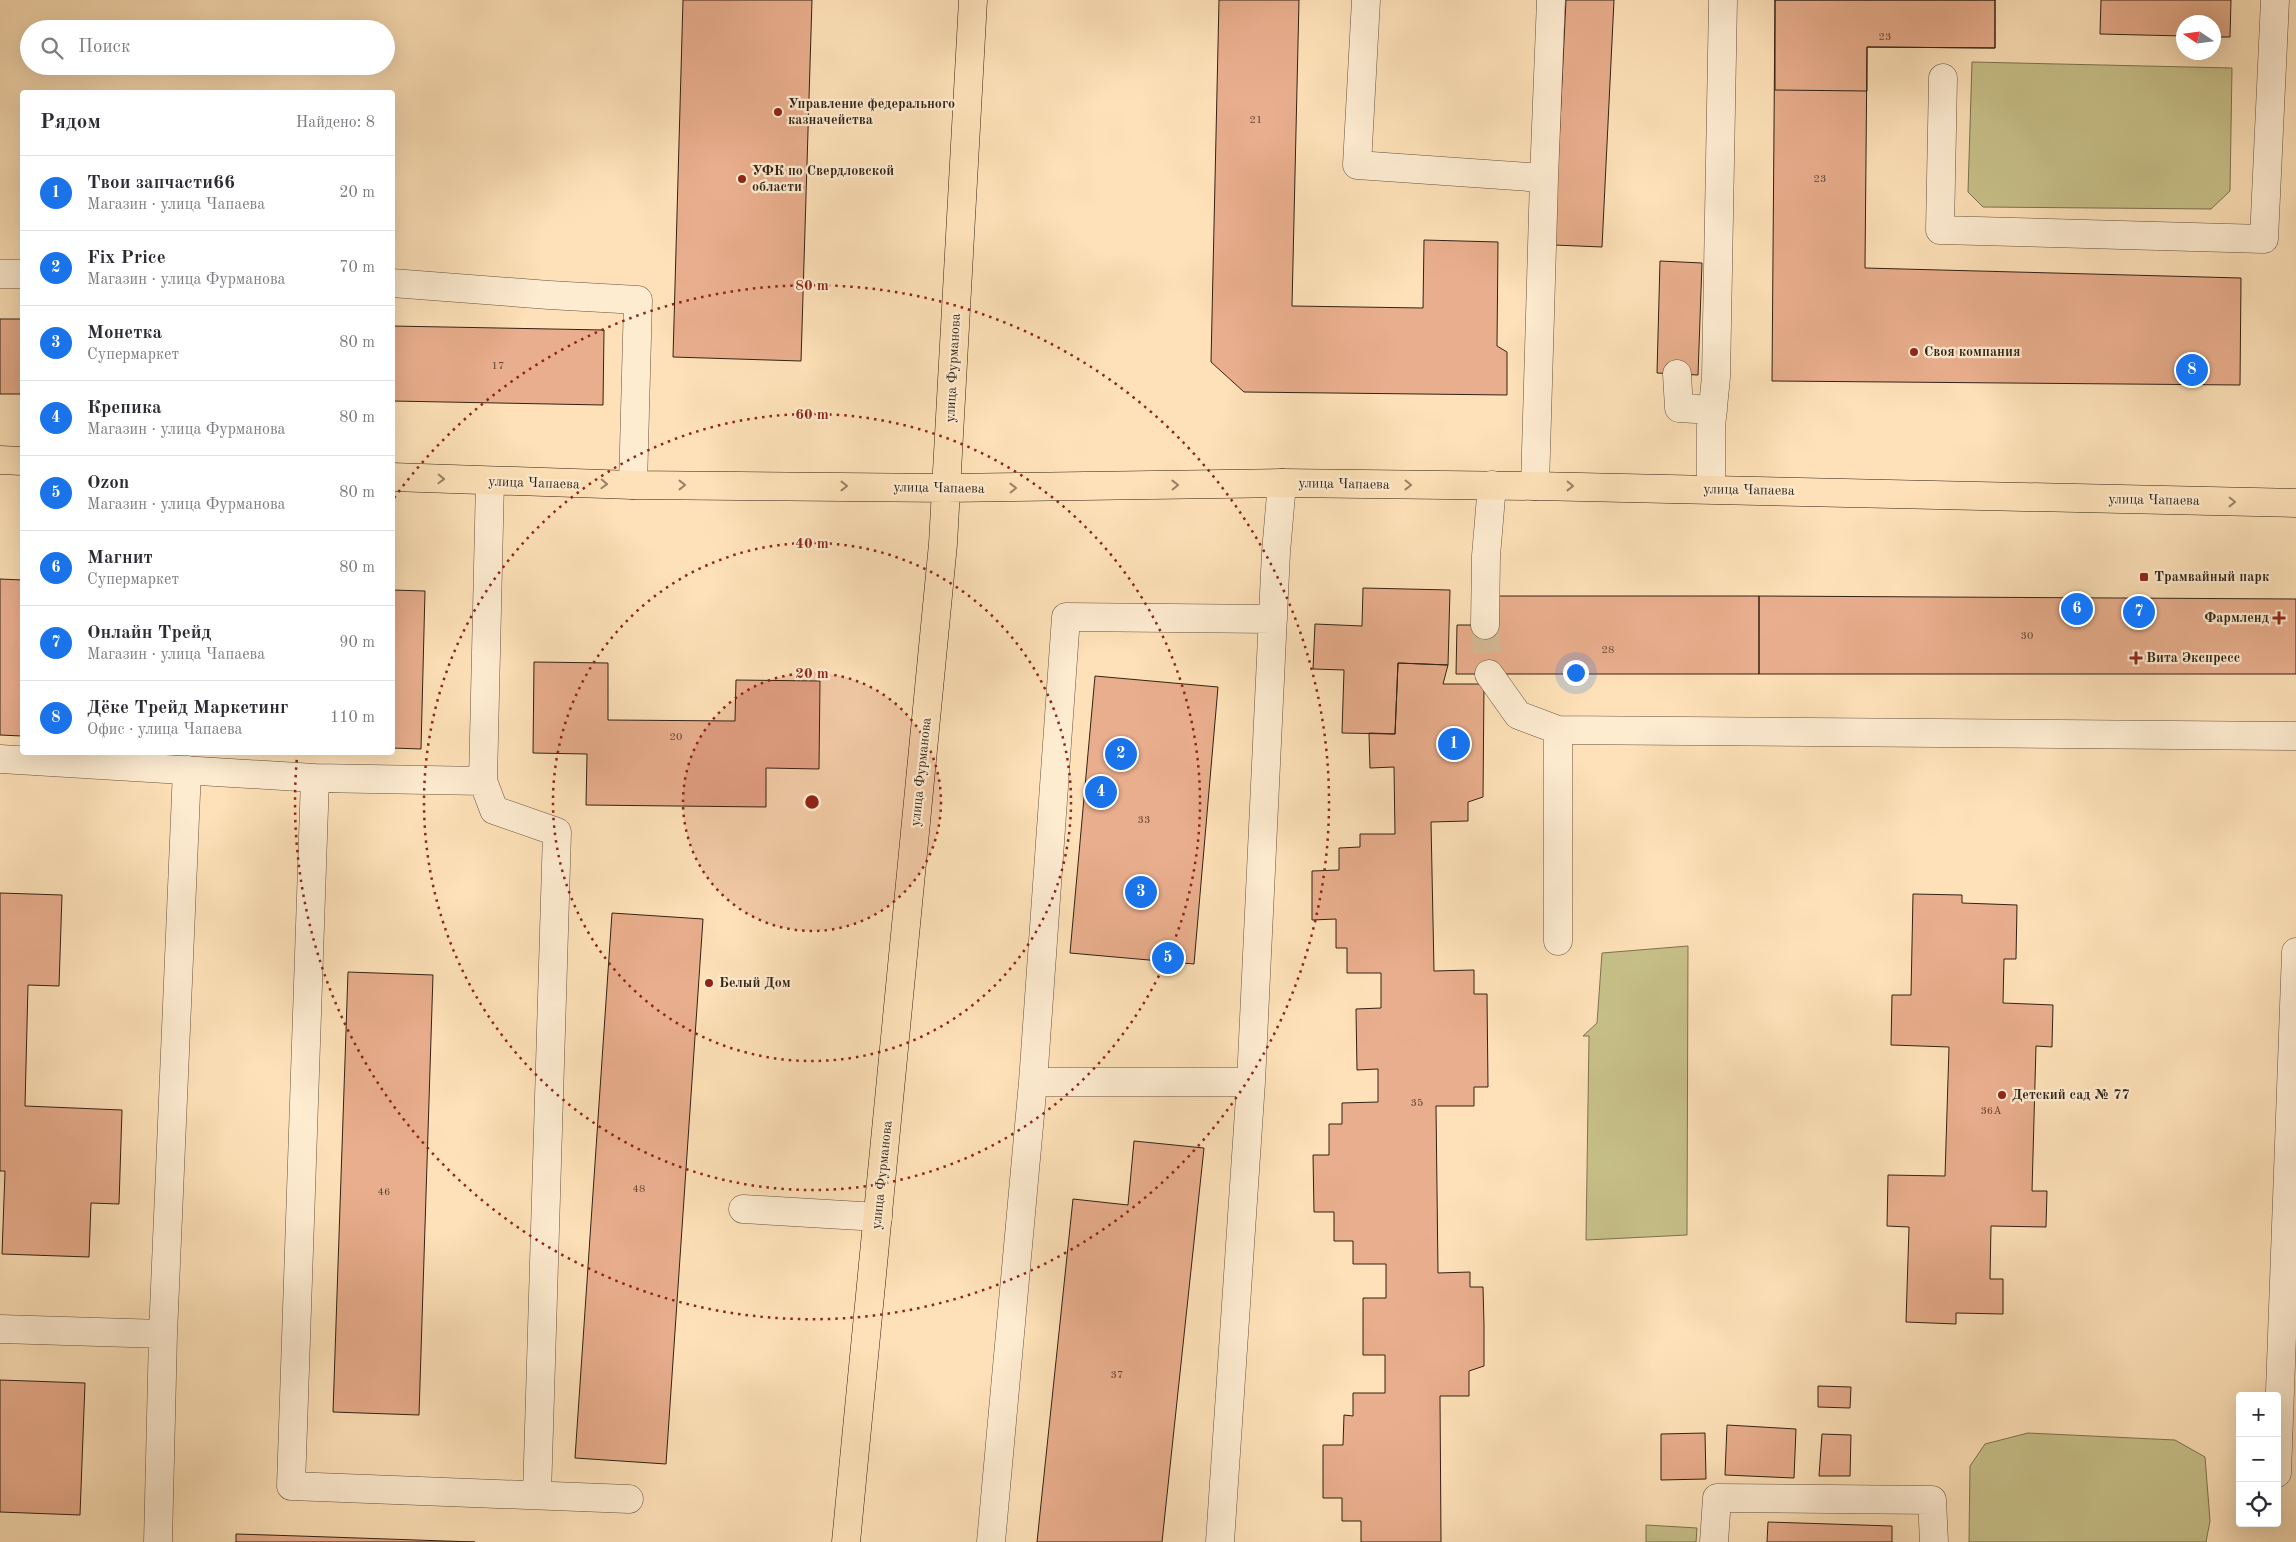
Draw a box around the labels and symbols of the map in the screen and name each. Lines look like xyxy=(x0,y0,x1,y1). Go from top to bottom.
north arrow xyxy=(2176,15,2221,60)
house number: 23 xyxy=(1879,32,1891,43)
place label: Управление федерального казначейства xyxy=(788,97,955,127)
marker: Управление федерального казначейства xyxy=(772,106,784,118)
house number: 21 xyxy=(1250,115,1262,126)
place label: УФК по Свердловской области xyxy=(752,164,894,194)
marker: УФК по Свердловской области xyxy=(736,173,748,185)
house number: 23 xyxy=(1814,174,1826,185)
text: 80 m xyxy=(795,279,829,294)
street label: улица Фурманова xyxy=(943,313,963,423)
place label: Своя компания xyxy=(1924,345,2021,359)
marker: Своя компания xyxy=(1908,346,1920,358)
pin: 8 xyxy=(2176,351,2208,389)
house number: 17 xyxy=(492,361,504,372)
text: 60 m xyxy=(795,408,829,423)
one-way arrow xyxy=(437,474,445,485)
street label: улица Чапаева xyxy=(488,474,580,492)
street label: улица Чапаева xyxy=(1298,476,1390,492)
one-way arrow xyxy=(600,479,608,490)
one-way arrow xyxy=(1404,479,1412,490)
one-way arrow xyxy=(678,480,686,490)
street label: улица Чапаева xyxy=(893,480,985,496)
one-way arrow xyxy=(1172,480,1179,490)
one-way arrow xyxy=(840,481,848,491)
one-way arrow xyxy=(1566,481,1574,492)
street label: улица Чапаева xyxy=(1703,482,1795,498)
one-way arrow xyxy=(1009,483,1017,493)
street label: улица Чапаева xyxy=(2108,492,2200,508)
one-way arrow xyxy=(2228,497,2236,507)
text: 40 m xyxy=(795,537,829,552)
place label: Трамвайный парк xyxy=(2154,570,2270,584)
marker: Трамвайный парк xyxy=(2138,571,2150,583)
pin: 6 xyxy=(2061,590,2093,628)
pin: 7 xyxy=(2123,593,2155,631)
place label: Фармленд xyxy=(2204,611,2269,625)
marker: Фармленд xyxy=(2273,612,2285,624)
house number: 30 xyxy=(2021,631,2033,642)
house number: 28 xyxy=(1602,645,1614,656)
place label: Вита Экспресс xyxy=(2146,651,2240,665)
marker: Вита Экспресс xyxy=(2130,652,2142,664)
your location xyxy=(1563,660,1589,686)
text: 20 m xyxy=(795,667,829,682)
street label: улица Фурманова xyxy=(908,717,934,827)
pin: 1 xyxy=(1438,725,1470,763)
house number: 20 xyxy=(670,732,682,743)
pin: 2 xyxy=(1105,735,1137,773)
pin: 4 xyxy=(1085,773,1117,811)
centre of rings xyxy=(803,793,821,811)
house number: 33 xyxy=(1138,815,1150,826)
pin: 3 xyxy=(1125,873,1157,911)
pin: 5 xyxy=(1152,939,1184,977)
place label: Белый Дом xyxy=(719,976,791,990)
marker: Белый Дом xyxy=(703,977,715,989)
place label: Детский сад № 77 xyxy=(2012,1088,2130,1102)
marker: Детский сад № 77 xyxy=(1996,1089,2008,1101)
house number: 35 xyxy=(1411,1098,1423,1109)
house number: 36А xyxy=(1980,1106,2002,1117)
street label: улица Фурманова xyxy=(869,1120,895,1230)
house number: 48 xyxy=(633,1184,645,1195)
house number: 46 xyxy=(378,1187,390,1198)
house number: 37 xyxy=(1111,1370,1123,1381)

